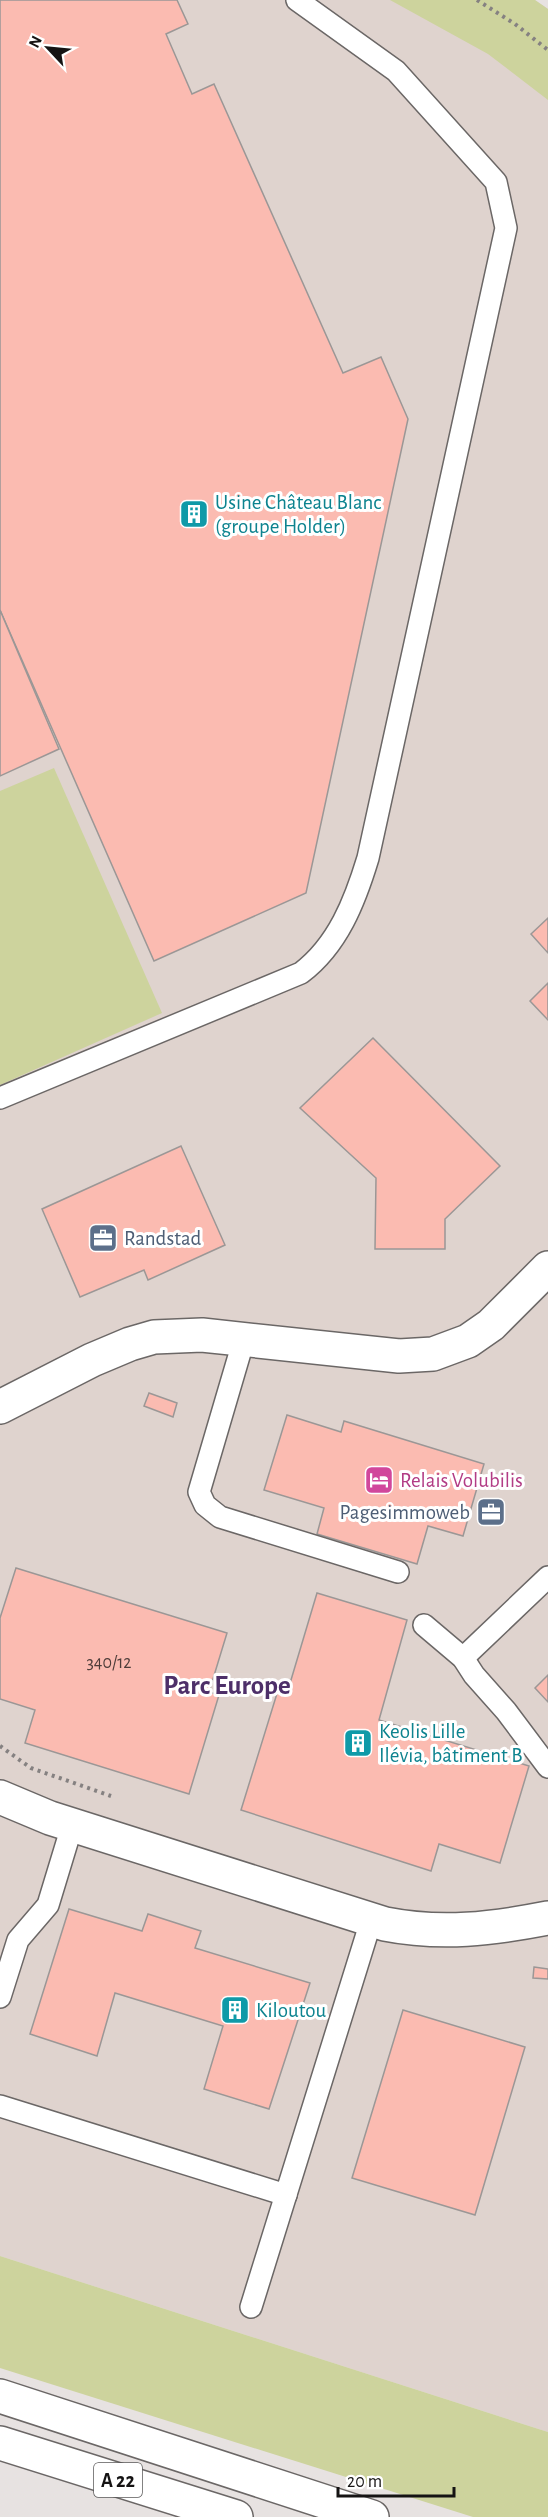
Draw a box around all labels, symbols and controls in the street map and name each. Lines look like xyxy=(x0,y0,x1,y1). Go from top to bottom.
north arrow xyxy=(18,18,78,78)
text: N xyxy=(26,33,45,50)
place label: Usine Château Blanc (groupe Holder) xyxy=(215,492,381,537)
building icon: Usine Château Blanc (groupe Holder) xyxy=(178,498,210,530)
office icon: Randstad xyxy=(87,1222,119,1254)
place label: Randstad xyxy=(124,1228,202,1249)
hotel icon: Relais Volubilis xyxy=(363,1464,395,1496)
place label: Relais Volubilis xyxy=(400,1470,523,1491)
office icon: Pagesimmoweb xyxy=(475,1496,507,1528)
place label: Pagesimmoweb xyxy=(339,1502,470,1523)
house number: 340/12 xyxy=(86,1654,132,1672)
district label: Parc Europe xyxy=(163,1672,291,1699)
place label: Keolis Lille Ilévia, bâtiment B xyxy=(379,1721,522,1766)
building icon: Keolis Lille Ilévia, bâtiment B xyxy=(342,1727,374,1759)
building icon: Kiloutou xyxy=(219,1994,251,2026)
place label: Kiloutou xyxy=(256,2000,326,2021)
scale bar xyxy=(338,2460,454,2498)
road number: A 22 xyxy=(94,2463,142,2497)
text: 20 m xyxy=(347,2473,382,2491)

